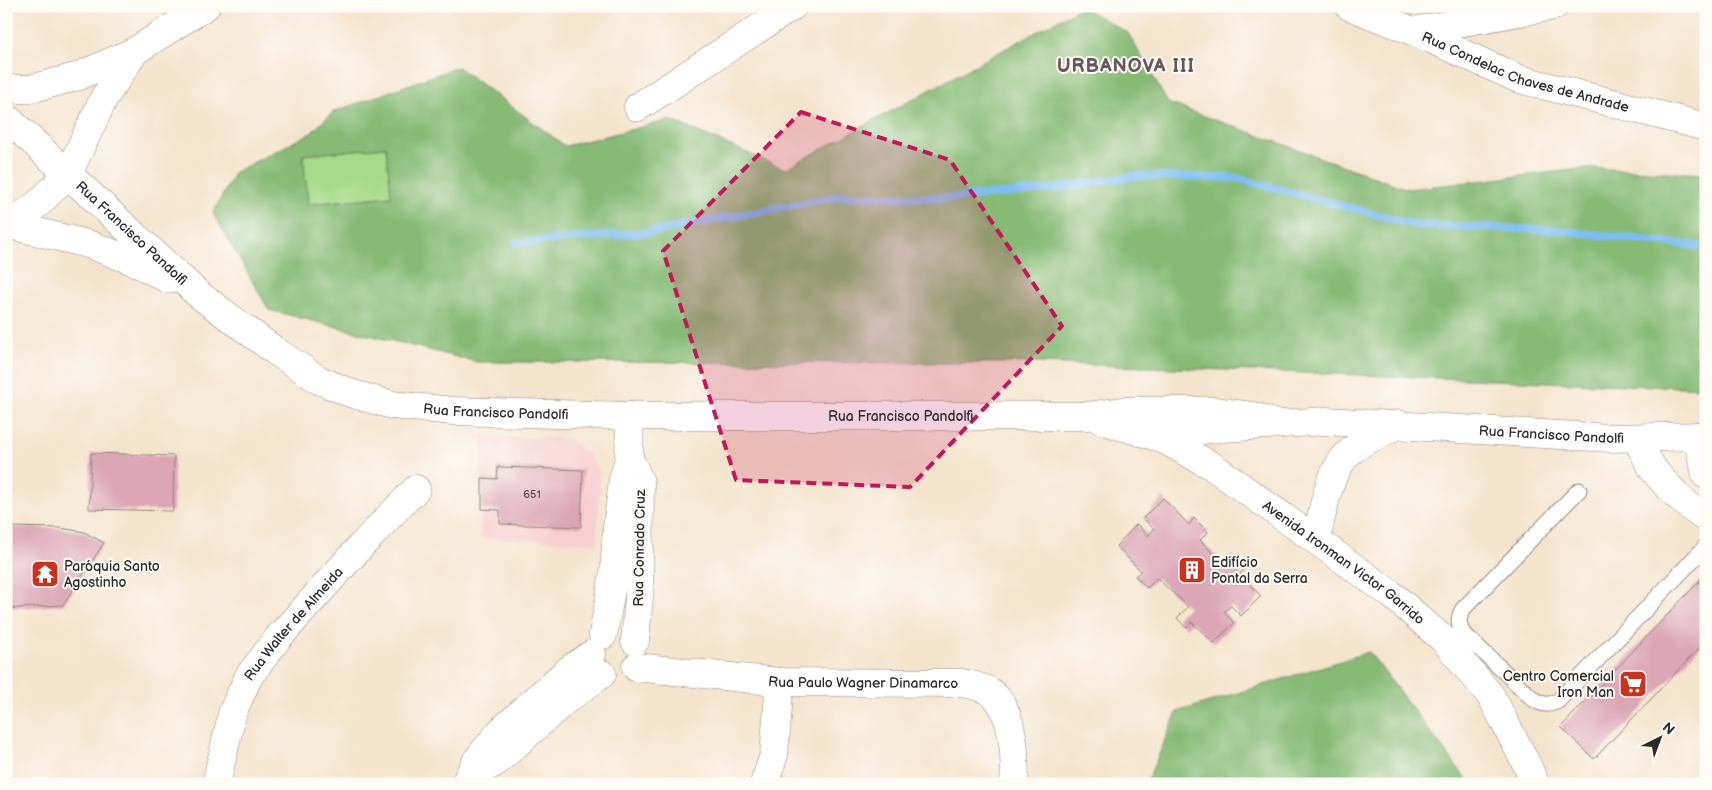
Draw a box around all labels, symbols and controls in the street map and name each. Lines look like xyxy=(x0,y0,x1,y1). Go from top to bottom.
street label: Rua Condelac Chaves de Andrade xyxy=(1419,28,1631,116)
district label: URBANOVA III xyxy=(1057,55,1195,78)
street label: Rua Francisco Pandolfi xyxy=(72,178,191,289)
street label: Rua Francisco Pandolfi xyxy=(422,400,569,423)
street label: Rua Francisco Pandolfi xyxy=(828,408,973,425)
street label: Rua Francisco Pandolfi xyxy=(1478,422,1624,447)
house number: 651 xyxy=(523,488,541,501)
street label: Rua Conrado Cruz xyxy=(630,489,649,607)
street label: Avenida Ironman Victor Garrido xyxy=(1259,497,1428,628)
place label: Edifício Pontal da Serra xyxy=(1211,554,1308,587)
building icon: Edifício Pontal da Serra xyxy=(1177,555,1207,585)
place label: Paróquia Santo Agostinho xyxy=(64,558,160,591)
temple icon: Paróquia Santo Agostinho xyxy=(30,559,60,589)
street label: Rua Walter de Almeida xyxy=(241,564,347,684)
place label: Centro Comercial Iron Man xyxy=(1503,668,1614,701)
supermarket icon: Centro Comercial Iron Man xyxy=(1618,669,1648,699)
street label: Rua Paulo Wagner Dinamarco xyxy=(767,673,958,692)
north arrow xyxy=(1634,712,1684,762)
text: N xyxy=(1659,719,1678,739)

